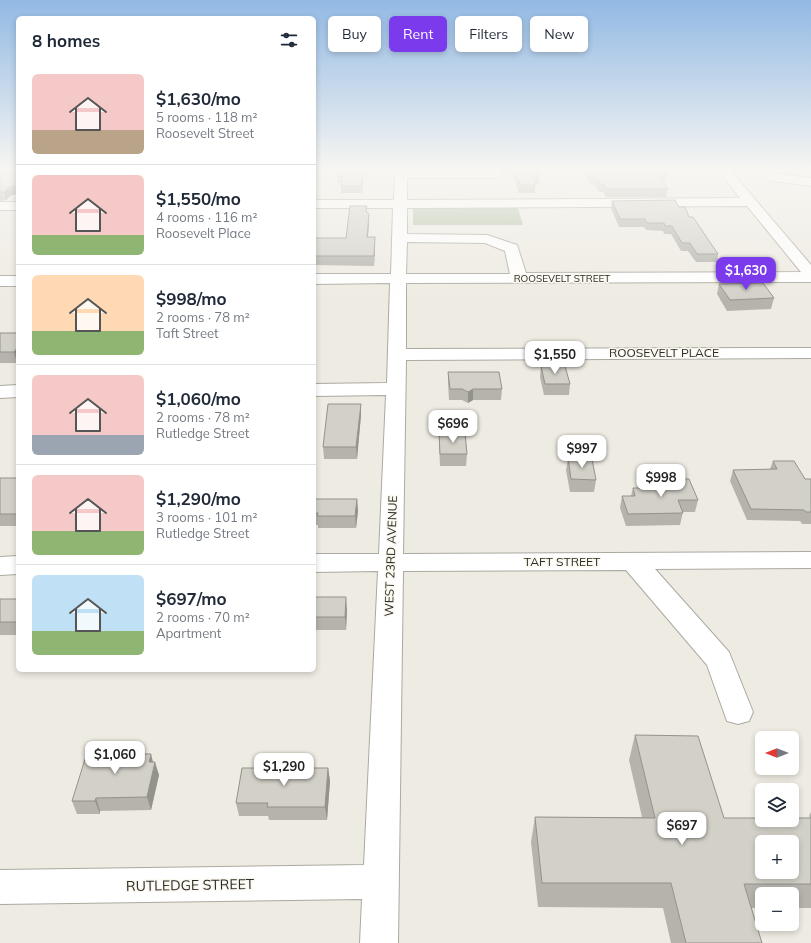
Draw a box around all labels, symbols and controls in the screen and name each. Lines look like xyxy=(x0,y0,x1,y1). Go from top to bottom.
chip: Buy xyxy=(328,16,381,52)
chip: Rent xyxy=(389,16,447,52)
chip: Filters xyxy=(455,16,522,52)
chip: New xyxy=(530,16,588,52)
icon: filters xyxy=(278,29,300,51)
text: 8 homes xyxy=(32,30,100,51)
text: $1,630/mo xyxy=(156,88,241,109)
icon: home xyxy=(64,90,112,138)
text: 5 rooms · 118 m² xyxy=(156,109,257,125)
text: Roosevelt Street xyxy=(156,125,254,141)
text: $1,550/mo xyxy=(156,188,241,209)
icon: home xyxy=(64,191,112,239)
text: 4 rooms · 116 m² xyxy=(156,209,257,225)
text: Roosevelt Place xyxy=(156,225,251,241)
pin: $1,630 xyxy=(713,257,779,291)
text: $1,630 xyxy=(725,262,767,278)
street label: ROOSEVELT STREET xyxy=(514,272,610,285)
text: $998/mo xyxy=(156,288,227,309)
icon: home xyxy=(64,291,112,339)
text: 2 rooms · 78 m² xyxy=(156,309,250,325)
text: Taft Street xyxy=(156,325,219,341)
pin: $1,550 xyxy=(522,341,588,375)
street label: ROOSEVELT PLACE xyxy=(609,345,719,360)
text: $1,550 xyxy=(534,346,576,362)
text: $1,060/mo xyxy=(156,388,241,409)
icon: home xyxy=(64,391,112,439)
text: 2 rooms · 78 m² xyxy=(156,409,250,425)
pin: $696 xyxy=(429,410,477,444)
text: $696 xyxy=(437,415,469,431)
text: Rutledge Street xyxy=(156,425,249,441)
pin: $997 xyxy=(558,435,606,469)
text: $997 xyxy=(566,440,598,456)
pin: $998 xyxy=(637,464,685,498)
text: $998 xyxy=(645,469,677,485)
text: $1,290/mo xyxy=(156,488,241,509)
icon: home xyxy=(64,491,112,539)
street label: WEST 23RD AVENUE xyxy=(381,495,400,617)
text: 3 rooms · 101 m² xyxy=(156,509,257,525)
text: Rutledge Street xyxy=(156,525,249,541)
street label: TAFT STREET xyxy=(524,554,601,569)
text: $697/mo xyxy=(156,588,227,609)
icon: home xyxy=(64,591,112,639)
text: 2 rooms · 70 m² xyxy=(156,609,250,625)
text: Apartment xyxy=(156,625,221,641)
north arrow xyxy=(755,731,799,775)
map controls xyxy=(755,731,799,931)
pin: $1,060 xyxy=(82,741,148,775)
text: $1,060 xyxy=(94,746,136,762)
pin: $1,290 xyxy=(251,753,317,787)
text: $1,290 xyxy=(263,758,305,774)
button: layers xyxy=(755,783,799,827)
pin: $697 xyxy=(658,812,706,846)
text: $697 xyxy=(666,817,698,833)
button: + xyxy=(755,835,799,879)
street label: RUTLEDGE STREET xyxy=(126,875,255,895)
button: − xyxy=(755,887,799,931)

